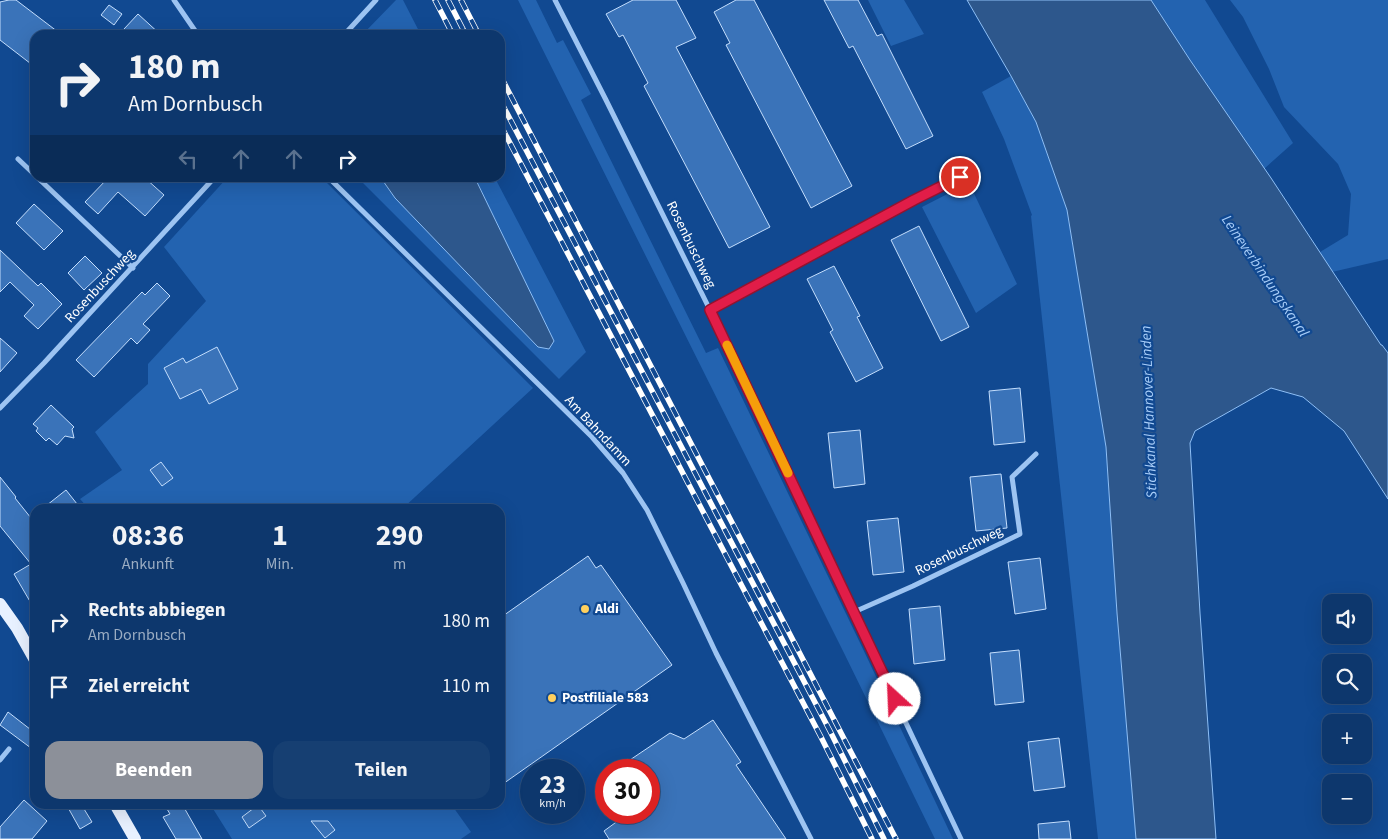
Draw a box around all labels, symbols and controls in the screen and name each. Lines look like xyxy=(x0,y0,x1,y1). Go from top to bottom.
text: 180 m xyxy=(128,42,220,92)
icon: right xyxy=(45,50,110,115)
text: Am Dornbusch xyxy=(128,88,263,120)
icon: left xyxy=(174,145,202,173)
icon: ahead xyxy=(227,145,255,173)
icon: ahead xyxy=(280,145,308,173)
icon: right xyxy=(333,145,361,173)
pin xyxy=(939,156,981,198)
icon: arrive xyxy=(946,163,974,191)
street label: Rosenbuschweg xyxy=(661,198,721,292)
water label: Leineverbindungskanal xyxy=(1216,211,1314,341)
street label: Rosenbuschweg xyxy=(60,244,140,328)
water label: Stichkanal Hannover-Linden xyxy=(1135,325,1163,499)
street label: Am Bahndamm xyxy=(560,391,636,471)
text: 08:36 xyxy=(112,514,184,557)
text: 1 xyxy=(272,514,288,557)
text: 290 xyxy=(376,514,423,557)
street label: Rosenbuschweg xyxy=(912,521,1006,581)
text: Ankunft xyxy=(122,553,174,575)
text: Min. xyxy=(266,553,294,575)
text: m xyxy=(393,553,406,575)
map controls xyxy=(1322,594,1372,824)
button: sound xyxy=(1322,594,1372,644)
text: Rechts abbiegen xyxy=(88,597,226,624)
place label: Aldi xyxy=(594,599,619,619)
marker: Aldi xyxy=(579,603,591,615)
icon: right xyxy=(45,608,73,636)
text: 180 m xyxy=(442,608,490,635)
text: Am Dornbusch xyxy=(88,624,186,646)
button: search xyxy=(1322,654,1372,704)
position arrow xyxy=(868,672,920,724)
icon: arrive xyxy=(45,673,73,701)
text: Ziel erreicht xyxy=(88,673,189,700)
text: 110 m xyxy=(442,673,490,700)
place label: Postfiliale 583 xyxy=(562,688,649,708)
marker: Postfiliale 583 xyxy=(546,692,558,704)
button: + xyxy=(1322,714,1372,764)
button: Beenden xyxy=(45,741,263,799)
button: Teilen xyxy=(273,741,490,799)
speed limit sign: 30 xyxy=(595,759,660,824)
text: 23 xyxy=(539,767,566,803)
button: − xyxy=(1322,774,1372,824)
text: km/h xyxy=(539,795,566,812)

